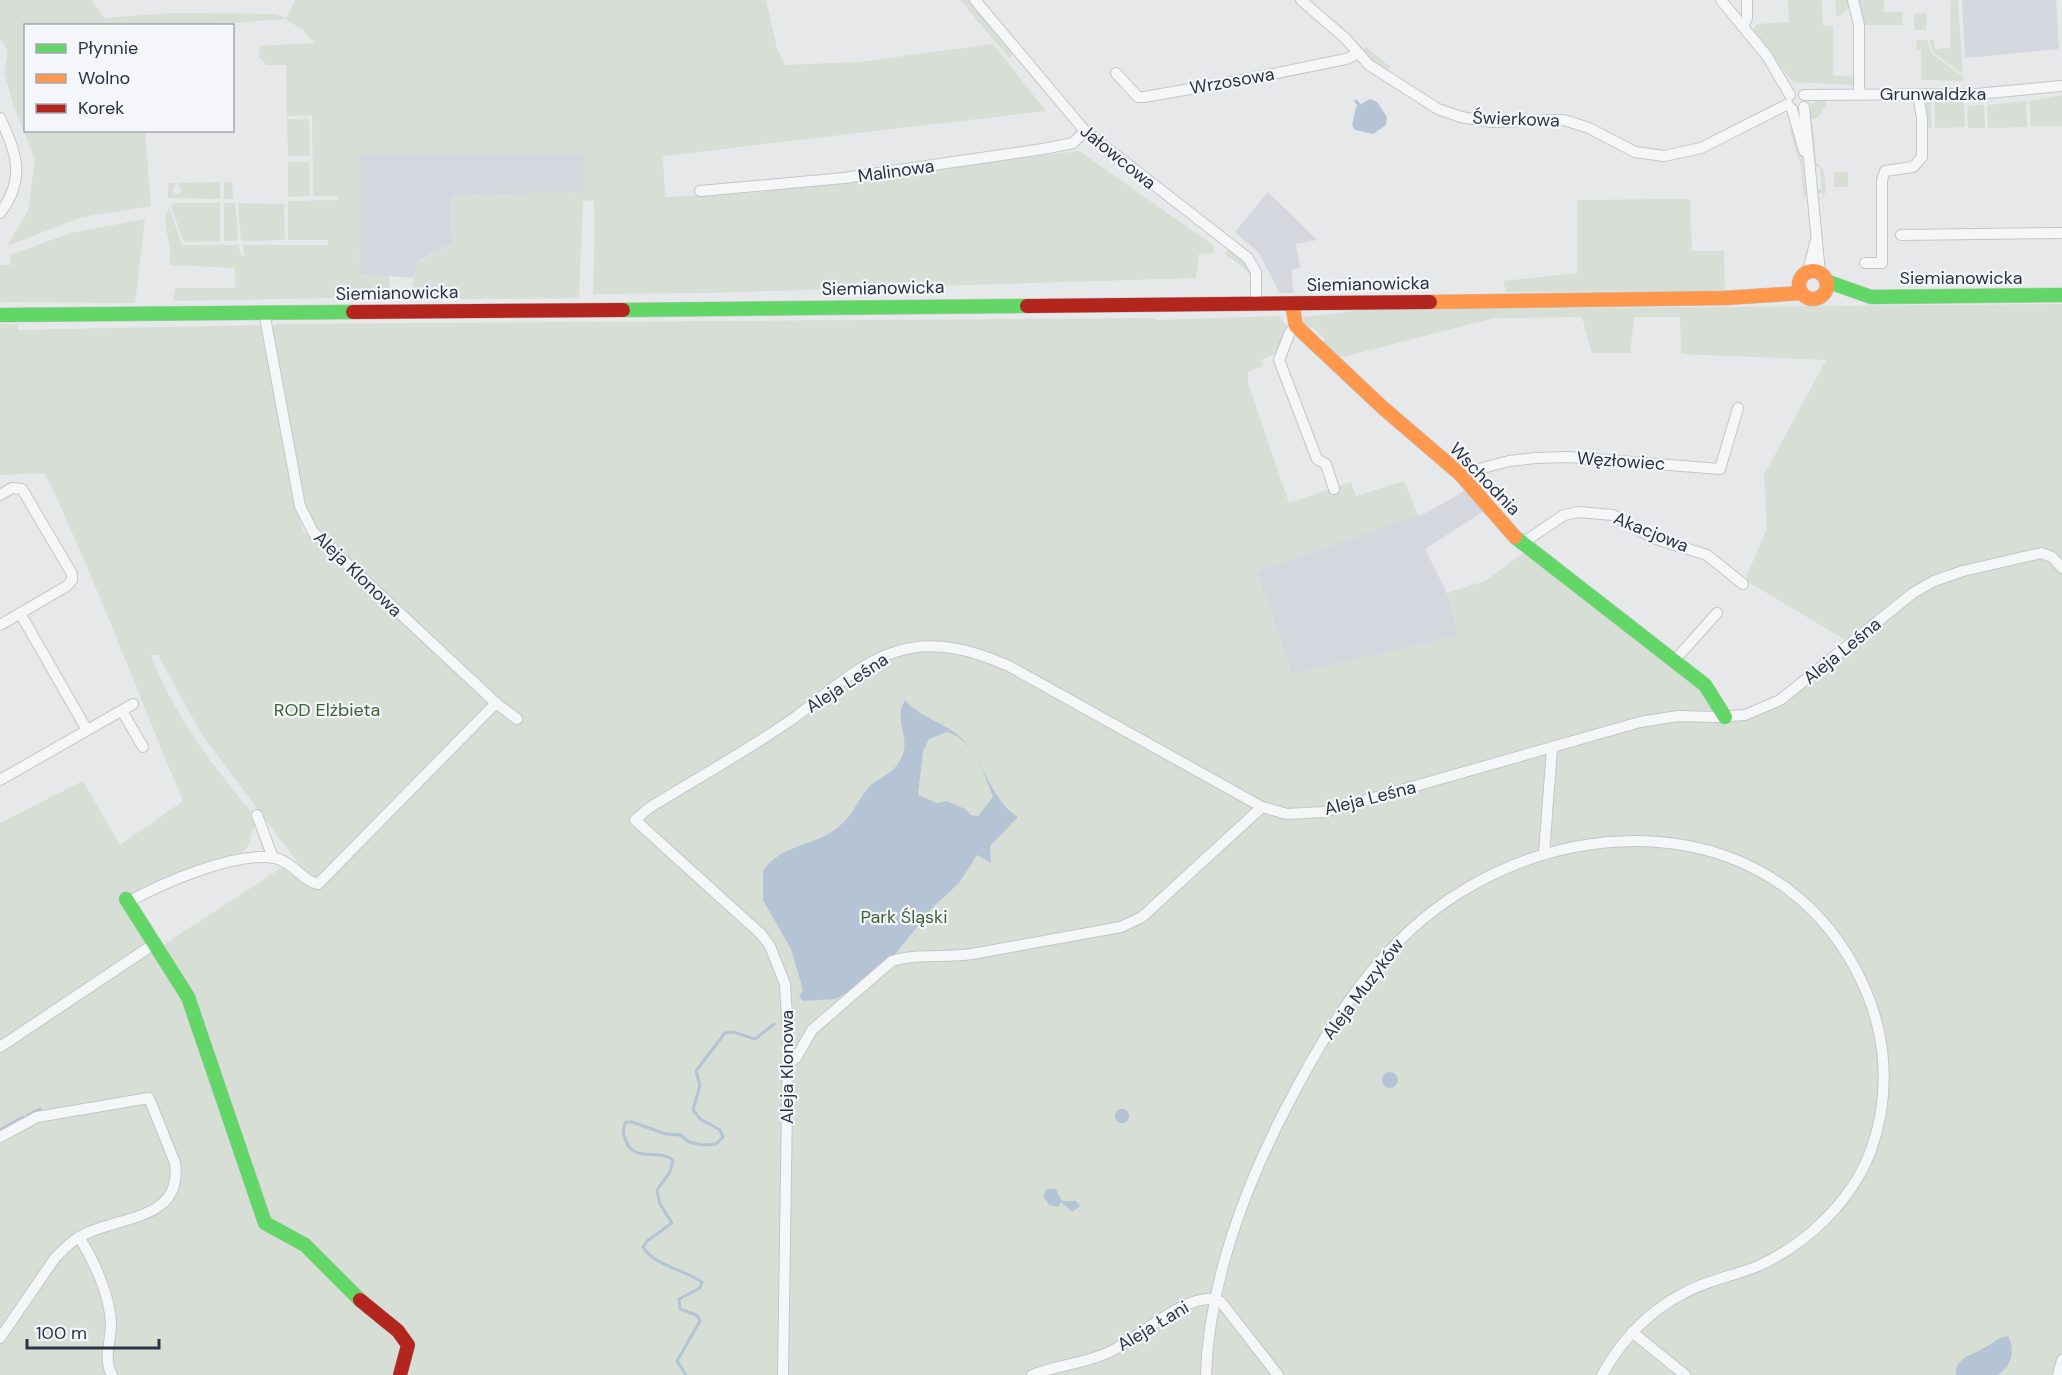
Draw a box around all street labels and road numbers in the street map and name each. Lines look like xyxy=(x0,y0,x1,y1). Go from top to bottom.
street label: Wrzosowa xyxy=(1188,62,1276,100)
street label: Grunwaldzka xyxy=(1880,82,1986,106)
street label: Świerkowa xyxy=(1472,105,1560,133)
street label: Jałowcowa xyxy=(1075,119,1161,195)
street label: Malinowa xyxy=(856,154,936,188)
street label: Siemianowicka xyxy=(1900,266,2022,290)
street label: Siemianowicka xyxy=(1306,271,1430,297)
street label: Siemianowicka xyxy=(821,275,945,301)
street label: Siemianowicka xyxy=(335,280,459,306)
street label: Wschodnia xyxy=(1444,437,1526,521)
street label: Węzłowiec xyxy=(1576,446,1666,476)
street label: Akacjowa xyxy=(1610,506,1692,558)
street label: Aleja Klonowa xyxy=(309,526,407,622)
street label: Aleja Leśna xyxy=(1798,612,1886,690)
street label: Aleja Leśna xyxy=(801,647,893,719)
street label: Aleja Leśna xyxy=(1322,775,1418,821)
street label: Aleja Muzyków xyxy=(1317,933,1409,1045)
street label: Aleja Klonowa xyxy=(775,1010,799,1124)
street label: Aleja Łani xyxy=(1113,1295,1193,1357)

